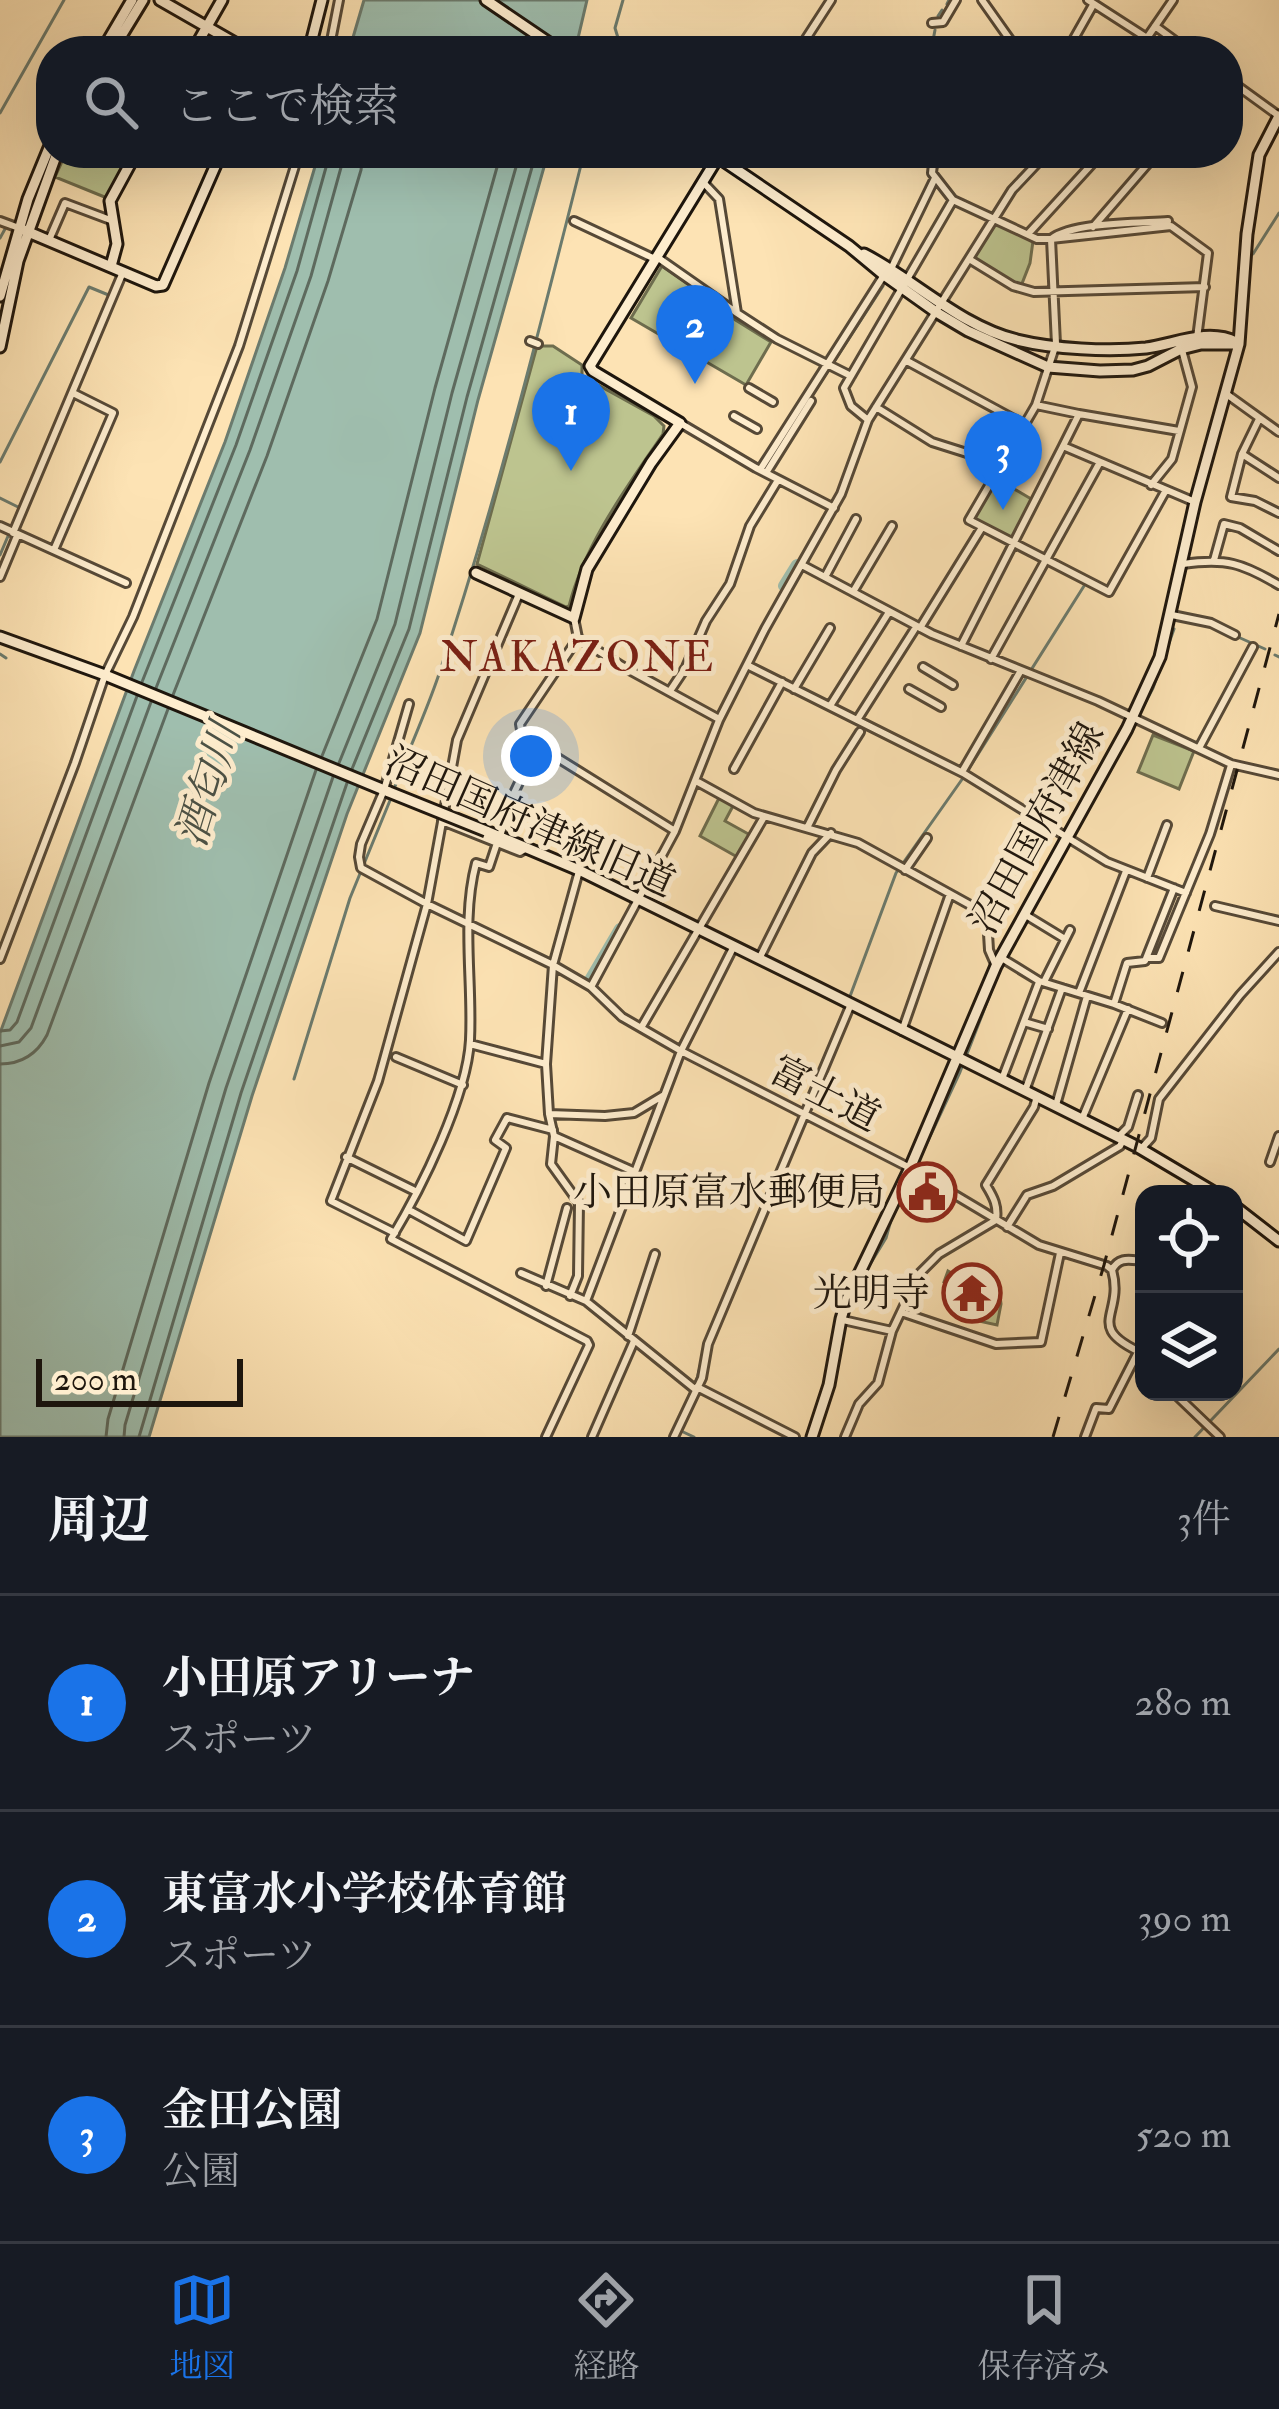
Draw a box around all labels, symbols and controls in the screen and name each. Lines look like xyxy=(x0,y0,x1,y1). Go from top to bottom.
search box xyxy=(36,36,1243,168)
icon: search xyxy=(78,69,144,135)
text: ここで検索 xyxy=(174,79,399,135)
pin: 2 xyxy=(656,285,734,384)
pin: 1 xyxy=(532,372,610,471)
pin: 3 xyxy=(964,411,1042,510)
district label: NAKAZONE xyxy=(440,632,716,684)
water label: 酒匂川 xyxy=(166,713,253,853)
street label: 沼田国府津線 xyxy=(959,714,1115,942)
your location xyxy=(501,726,561,786)
street label: 沼田国府津線旧道 xyxy=(378,736,682,908)
street label: 富士道 xyxy=(762,1046,888,1142)
public building icon: 小田原富水郵便局 xyxy=(896,1161,958,1223)
place label: 小田原富水郵便局 xyxy=(573,1168,885,1217)
map controls xyxy=(1135,1185,1243,1401)
button: locate xyxy=(1135,1185,1243,1293)
temple icon: 光明寺 xyxy=(941,1262,1003,1324)
place label: 光明寺 xyxy=(813,1269,930,1318)
button: layers xyxy=(1135,1293,1243,1401)
scale bar xyxy=(36,1353,243,1406)
text: 200 m xyxy=(54,1359,137,1400)
text: 周辺 xyxy=(48,1489,150,1553)
text: 3件 xyxy=(1177,1495,1231,1544)
text: 小田原アリーナ xyxy=(162,1651,475,1707)
text: 1 xyxy=(80,1678,94,1727)
text: 280 m xyxy=(1134,1678,1231,1727)
text: スポーツ xyxy=(162,1715,316,1764)
text: 東富水小学校体育館 xyxy=(162,1867,567,1923)
text: 2 xyxy=(77,1894,97,1943)
text: 390 m xyxy=(1138,1894,1231,1943)
text: スポーツ xyxy=(162,1931,316,1980)
text: 金田公園 xyxy=(162,2083,342,2139)
text: 3 xyxy=(80,2110,94,2159)
text: 520 m xyxy=(1136,2110,1231,2159)
text: 公園 xyxy=(162,2147,240,2196)
tab: 地図 xyxy=(169,2267,235,2387)
tab: 経路 xyxy=(573,2267,639,2387)
tab: 保存済み xyxy=(978,2267,1110,2387)

